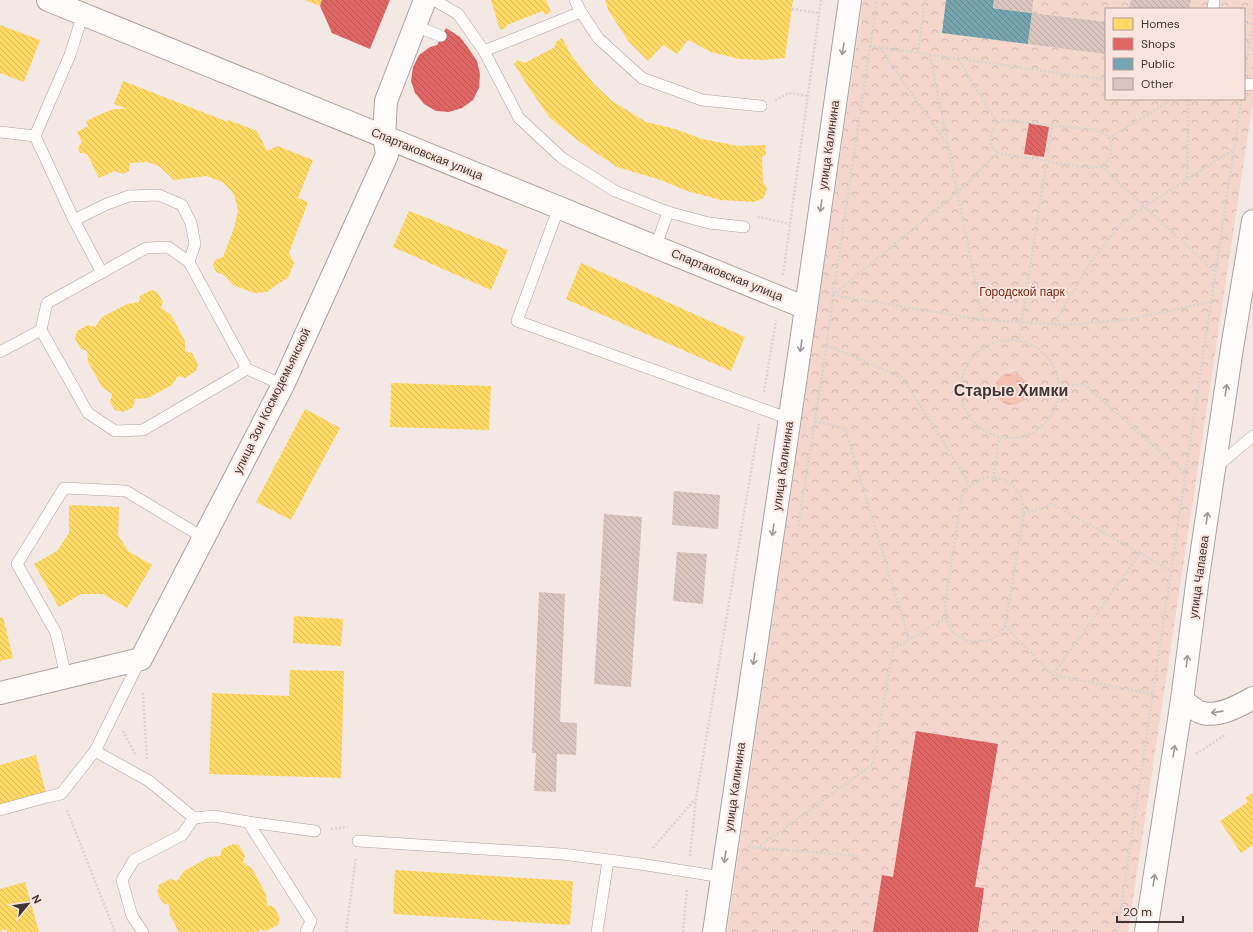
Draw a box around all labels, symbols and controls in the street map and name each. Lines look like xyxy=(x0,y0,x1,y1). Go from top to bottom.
legend xyxy=(1105,8,1245,100)
text: Homes xyxy=(1141,16,1180,32)
text: Shops xyxy=(1141,36,1176,52)
one-way arrow xyxy=(839,43,847,56)
text: Public xyxy=(1141,56,1175,72)
text: Other xyxy=(1141,76,1174,92)
street label: улица Калинина xyxy=(815,99,843,191)
street label: Спартаковская улица xyxy=(369,124,486,184)
one-way arrow xyxy=(817,199,825,212)
street label: Спартаковская улица xyxy=(669,245,786,305)
park label: Городской парк xyxy=(979,284,1065,300)
street label: улица Зои Космодемьянской xyxy=(230,325,314,477)
one-way arrow xyxy=(797,339,805,352)
district label: Старые Химки xyxy=(954,380,1068,401)
one-way arrow xyxy=(1222,384,1230,397)
street label: улица Калинина xyxy=(769,420,797,512)
one-way arrow xyxy=(1203,512,1211,525)
one-way arrow xyxy=(769,523,777,536)
street label: улица Чапаева xyxy=(1185,534,1213,620)
one-way arrow xyxy=(750,652,758,665)
one-way arrow xyxy=(1183,655,1191,668)
one-way arrow xyxy=(1211,708,1224,716)
street label: улица Калинина xyxy=(721,741,749,833)
one-way arrow xyxy=(1170,745,1178,758)
one-way arrow xyxy=(721,850,729,863)
one-way arrow xyxy=(1151,874,1159,887)
north arrow xyxy=(8,884,48,924)
text: N xyxy=(29,892,45,906)
scale bar xyxy=(1117,898,1183,924)
text: 20 m xyxy=(1123,904,1152,920)

